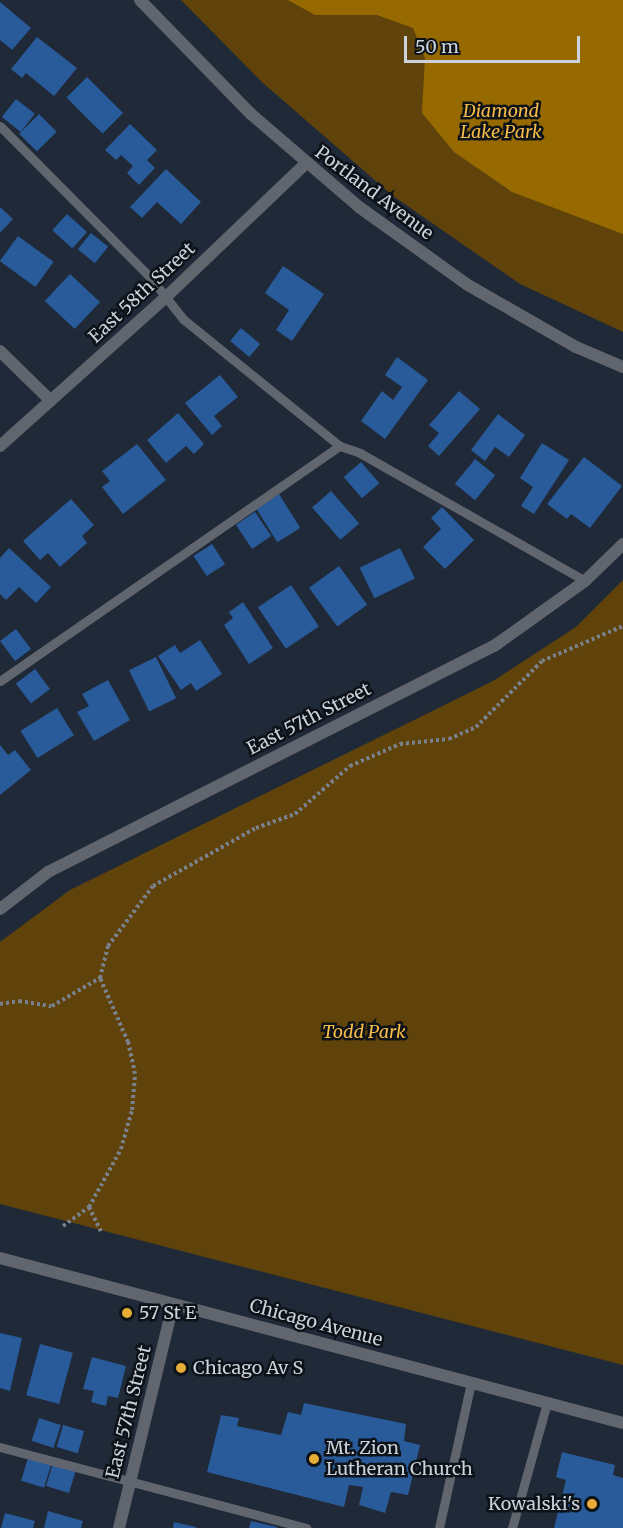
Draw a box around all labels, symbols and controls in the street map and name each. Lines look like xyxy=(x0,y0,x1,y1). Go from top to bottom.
scale bar xyxy=(407,24,582,62)
text: 50 m xyxy=(415,35,459,58)
park label: Diamond Lake Park xyxy=(460,101,542,144)
street label: Portland Avenue xyxy=(311,142,437,244)
street label: East 58th Street xyxy=(84,238,200,348)
street label: East 57th Street xyxy=(243,678,375,760)
park label: Todd Park xyxy=(322,1021,406,1043)
street label: Chicago Avenue xyxy=(247,1295,385,1351)
place label: 57 St E xyxy=(139,1302,197,1324)
marker: 57 St E xyxy=(120,1306,134,1320)
street label: East 57th Street xyxy=(102,1343,156,1481)
place label: Chicago Av S xyxy=(193,1357,303,1379)
marker: Chicago Av S xyxy=(174,1361,188,1375)
place label: Mt. Zion Lutheran Church xyxy=(326,1438,473,1480)
marker: Mt. Zion Lutheran Church xyxy=(307,1452,321,1466)
place label: Kowalski's xyxy=(488,1493,580,1515)
marker: Kowalski's xyxy=(585,1497,599,1511)

